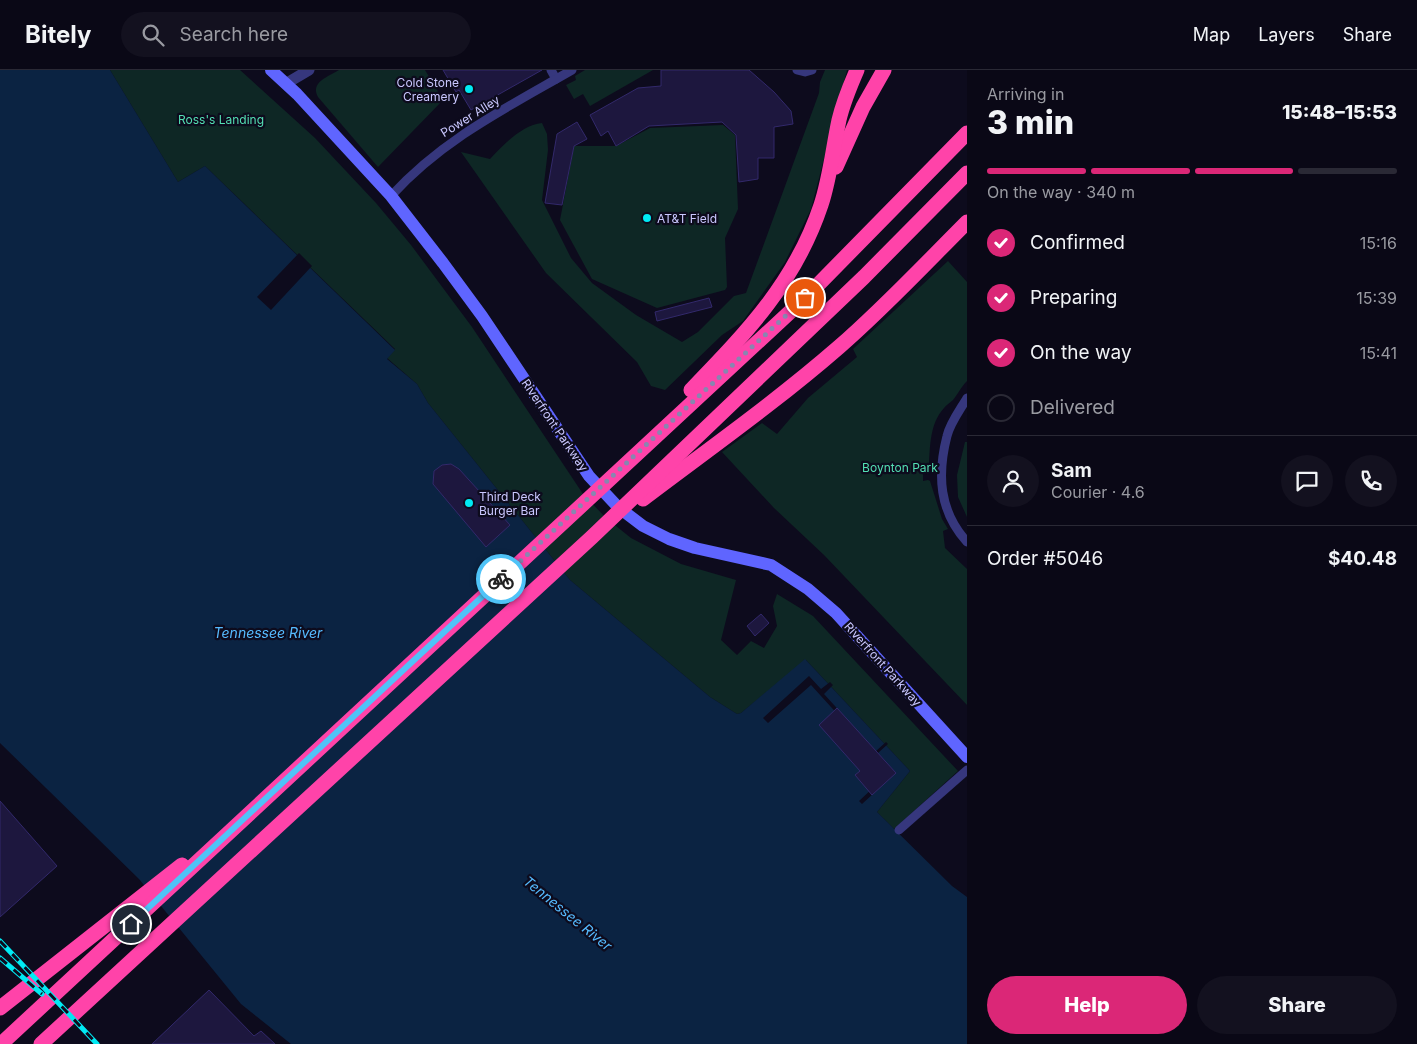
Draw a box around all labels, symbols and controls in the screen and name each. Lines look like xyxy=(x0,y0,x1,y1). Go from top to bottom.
search box xyxy=(121,12,471,57)
text: Bitely xyxy=(25,20,91,49)
icon: search xyxy=(139,21,167,49)
text: Search here xyxy=(179,23,288,46)
text: Map xyxy=(1193,24,1230,45)
text: Layers xyxy=(1258,24,1315,45)
text: Share xyxy=(1343,24,1392,45)
place label: Cold Stone Creamery xyxy=(397,75,459,104)
marker: Cold Stone Creamery xyxy=(463,83,475,95)
text: Arriving in xyxy=(987,84,1064,104)
street label: Power Alley xyxy=(438,92,502,140)
text: 15:48–15:53 xyxy=(1282,101,1397,124)
text: 3 min xyxy=(987,103,1074,142)
park label: Ross's Landing xyxy=(178,112,264,127)
text: On the way · 340 m xyxy=(987,182,1135,202)
place label: AT&T Field xyxy=(657,211,717,226)
marker: AT&T Field xyxy=(641,212,653,224)
icon: check xyxy=(987,229,1015,257)
text: Confirmed xyxy=(1030,231,1125,254)
text: 15:16 xyxy=(1360,233,1397,253)
pin xyxy=(784,277,826,319)
icon: bag xyxy=(791,284,819,312)
icon: check xyxy=(987,284,1015,312)
text: Preparing xyxy=(1030,286,1117,309)
text: 15:39 xyxy=(1356,288,1397,308)
icon: check xyxy=(987,339,1015,367)
text: On the way xyxy=(1030,341,1132,364)
text: 15:41 xyxy=(1360,343,1397,363)
street label: Riverfront Parkway xyxy=(519,376,592,474)
text: Delivered xyxy=(1030,396,1115,419)
button: person xyxy=(987,455,1039,507)
button: chat xyxy=(1281,455,1333,507)
button: phone xyxy=(1345,455,1397,507)
text: Sam xyxy=(1051,459,1092,482)
park label: Boynton Park xyxy=(862,460,938,475)
text: Courier · 4.6 xyxy=(1051,482,1145,502)
place label: Third Deck Burger Bar xyxy=(479,489,541,518)
marker: Third Deck Burger Bar xyxy=(463,497,475,509)
text: Order #5046 xyxy=(987,547,1103,570)
text: $40.48 xyxy=(1328,547,1397,570)
courier xyxy=(476,554,526,604)
icon: bike xyxy=(487,565,515,593)
street label: Riverfront Parkway xyxy=(841,619,925,709)
water label: Tennessee River xyxy=(214,624,323,641)
water label: Tennessee River xyxy=(520,872,616,954)
pin xyxy=(110,903,152,945)
icon: home xyxy=(117,910,145,938)
button: Help xyxy=(987,976,1187,1034)
button: Share xyxy=(1197,976,1397,1034)

